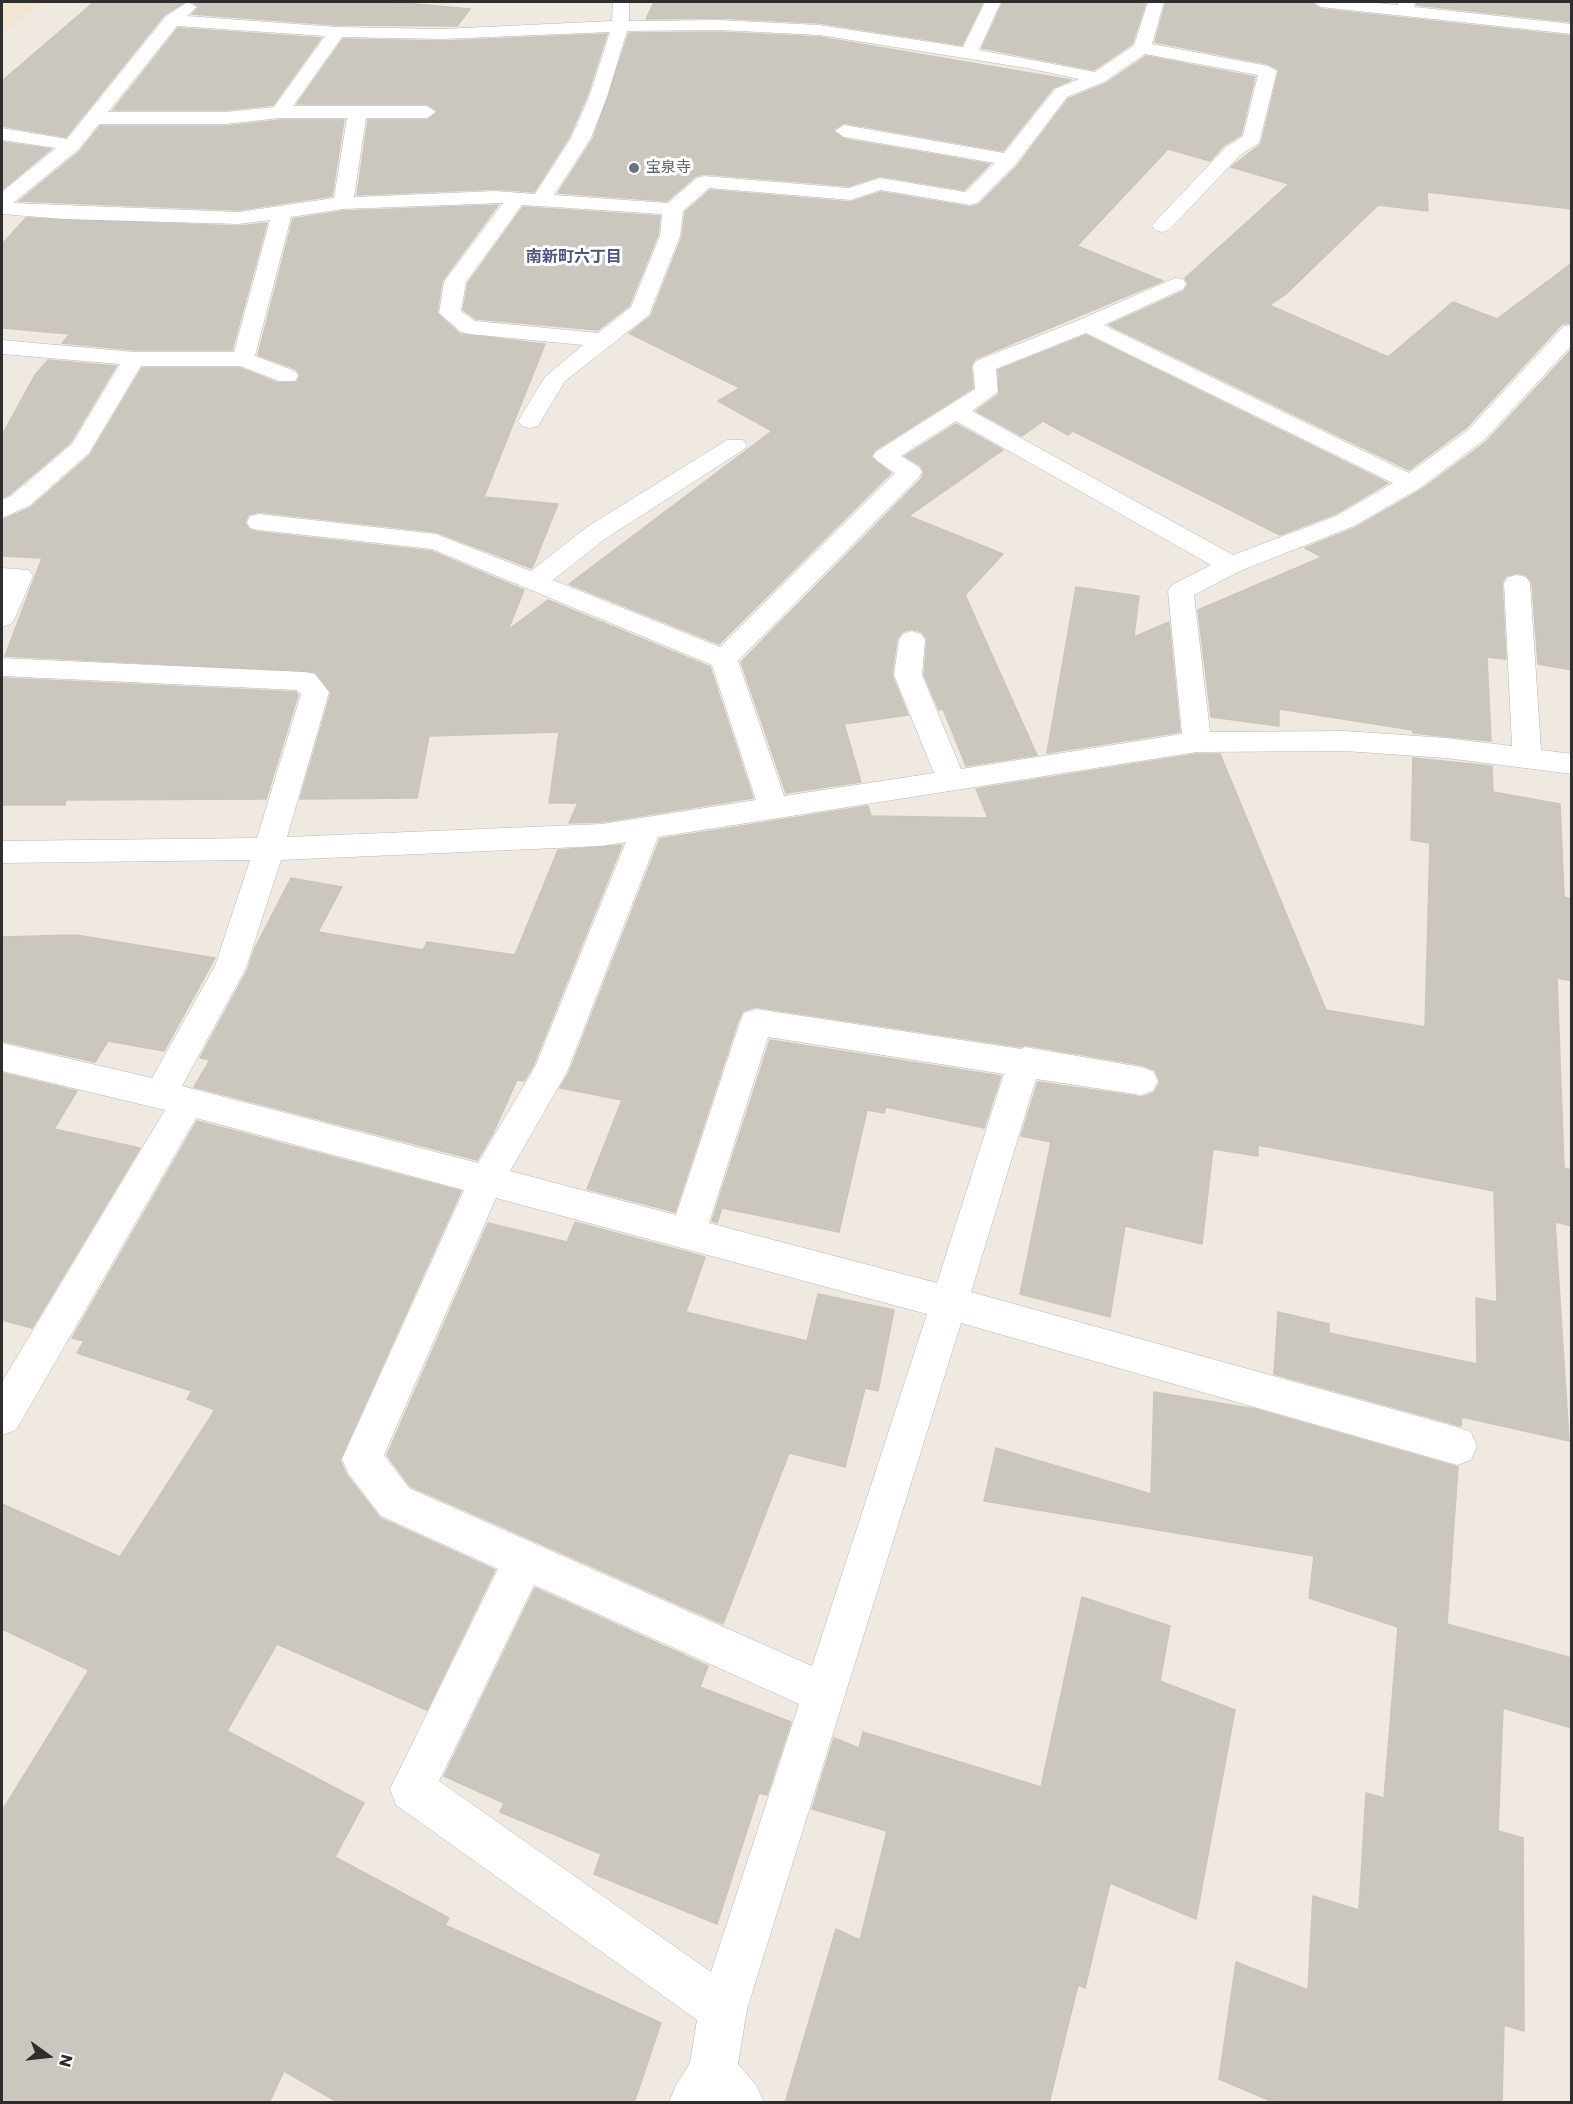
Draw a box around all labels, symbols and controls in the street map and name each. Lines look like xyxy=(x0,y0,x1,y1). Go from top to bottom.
place label: 宝泉寺 xyxy=(646,159,691,177)
marker: 宝泉寺 xyxy=(627,161,641,175)
district label: 南新町六丁目 xyxy=(526,248,622,268)
north arrow xyxy=(18,2026,78,2086)
text: N xyxy=(53,2052,79,2070)

